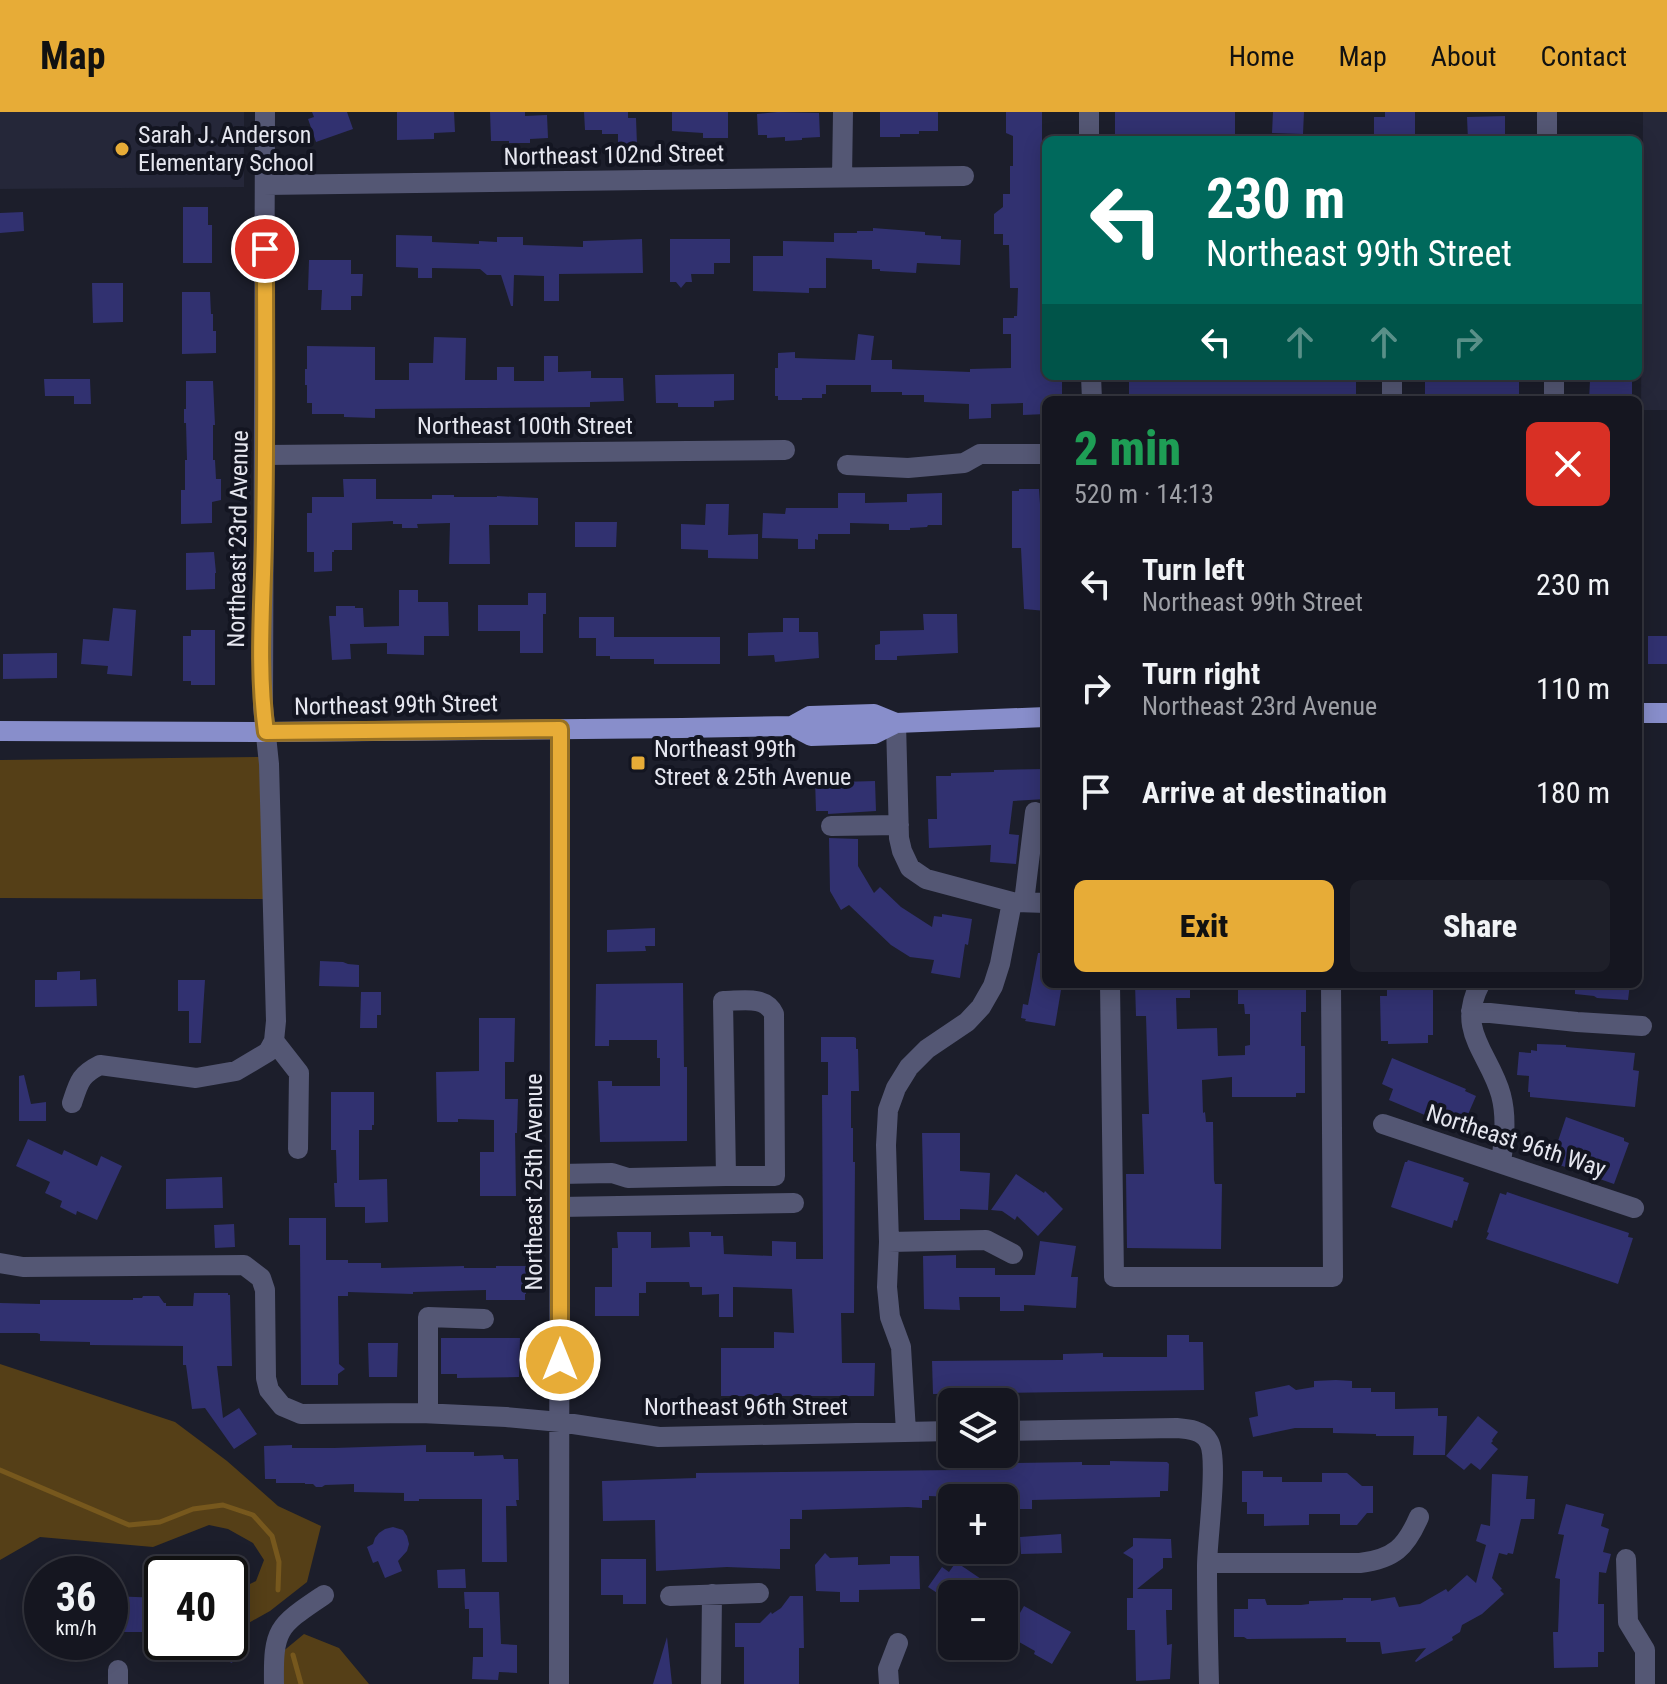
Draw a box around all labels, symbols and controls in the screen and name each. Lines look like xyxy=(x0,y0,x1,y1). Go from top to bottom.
text: Map xyxy=(40,34,106,78)
text: Home xyxy=(1229,40,1294,73)
text: Map xyxy=(1338,40,1387,73)
text: About xyxy=(1431,40,1497,73)
text: Contact xyxy=(1541,40,1627,73)
place label: Sarah J. Anderson Elementary School xyxy=(138,121,314,177)
street label: Northeast 102nd Street xyxy=(503,139,725,171)
marker: Sarah J. Anderson Elementary School xyxy=(113,140,131,158)
text: 230 m xyxy=(1206,166,1345,232)
icon: left xyxy=(1074,168,1178,272)
pin xyxy=(231,215,299,283)
icon: arrive xyxy=(243,227,287,271)
text: Northeast 99th Street xyxy=(1206,233,1512,275)
icon: left xyxy=(1194,320,1238,364)
icon: ahead xyxy=(1278,320,1322,364)
icon: ahead xyxy=(1362,320,1406,364)
icon: right xyxy=(1446,320,1490,364)
street label: Northeast 100th Street xyxy=(417,412,633,440)
text: 2 min xyxy=(1074,420,1181,477)
button: close xyxy=(1526,422,1610,506)
street label: Northeast 23rd Avenue xyxy=(222,430,254,648)
text: 520 m · 14:13 xyxy=(1074,479,1214,509)
text: Turn left xyxy=(1142,552,1245,587)
icon: left xyxy=(1074,562,1118,606)
text: 230 m xyxy=(1536,567,1610,602)
text: Northeast 99th Street xyxy=(1142,587,1363,617)
text: Turn right xyxy=(1142,656,1260,691)
icon: right xyxy=(1074,666,1118,710)
text: 110 m xyxy=(1536,671,1610,706)
street label: Northeast 99th Street xyxy=(294,689,498,721)
text: Northeast 23rd Avenue xyxy=(1142,691,1377,721)
place label: Northeast 99th Street & 25th Avenue xyxy=(654,735,851,791)
marker: Northeast 99th Street & 25th Avenue xyxy=(629,754,647,772)
icon: arrive xyxy=(1074,770,1118,814)
text: Arrive at destination xyxy=(1142,775,1387,810)
text: 180 m xyxy=(1536,775,1610,810)
button: Exit xyxy=(1074,880,1334,972)
button: Share xyxy=(1350,880,1610,972)
street label: Northeast 25th Avenue xyxy=(520,1074,548,1290)
street label: Northeast 96th Way xyxy=(1423,1099,1609,1183)
position arrow xyxy=(518,1318,602,1402)
map controls xyxy=(938,1388,1018,1660)
button: layers xyxy=(938,1388,1018,1468)
street label: Northeast 96th Street xyxy=(644,1393,848,1421)
button: + xyxy=(938,1484,1018,1564)
speed limit sign: 40 xyxy=(144,1556,248,1660)
text: 36 xyxy=(56,1574,96,1621)
button: − xyxy=(938,1580,1018,1660)
text: km/h xyxy=(55,1616,97,1640)

